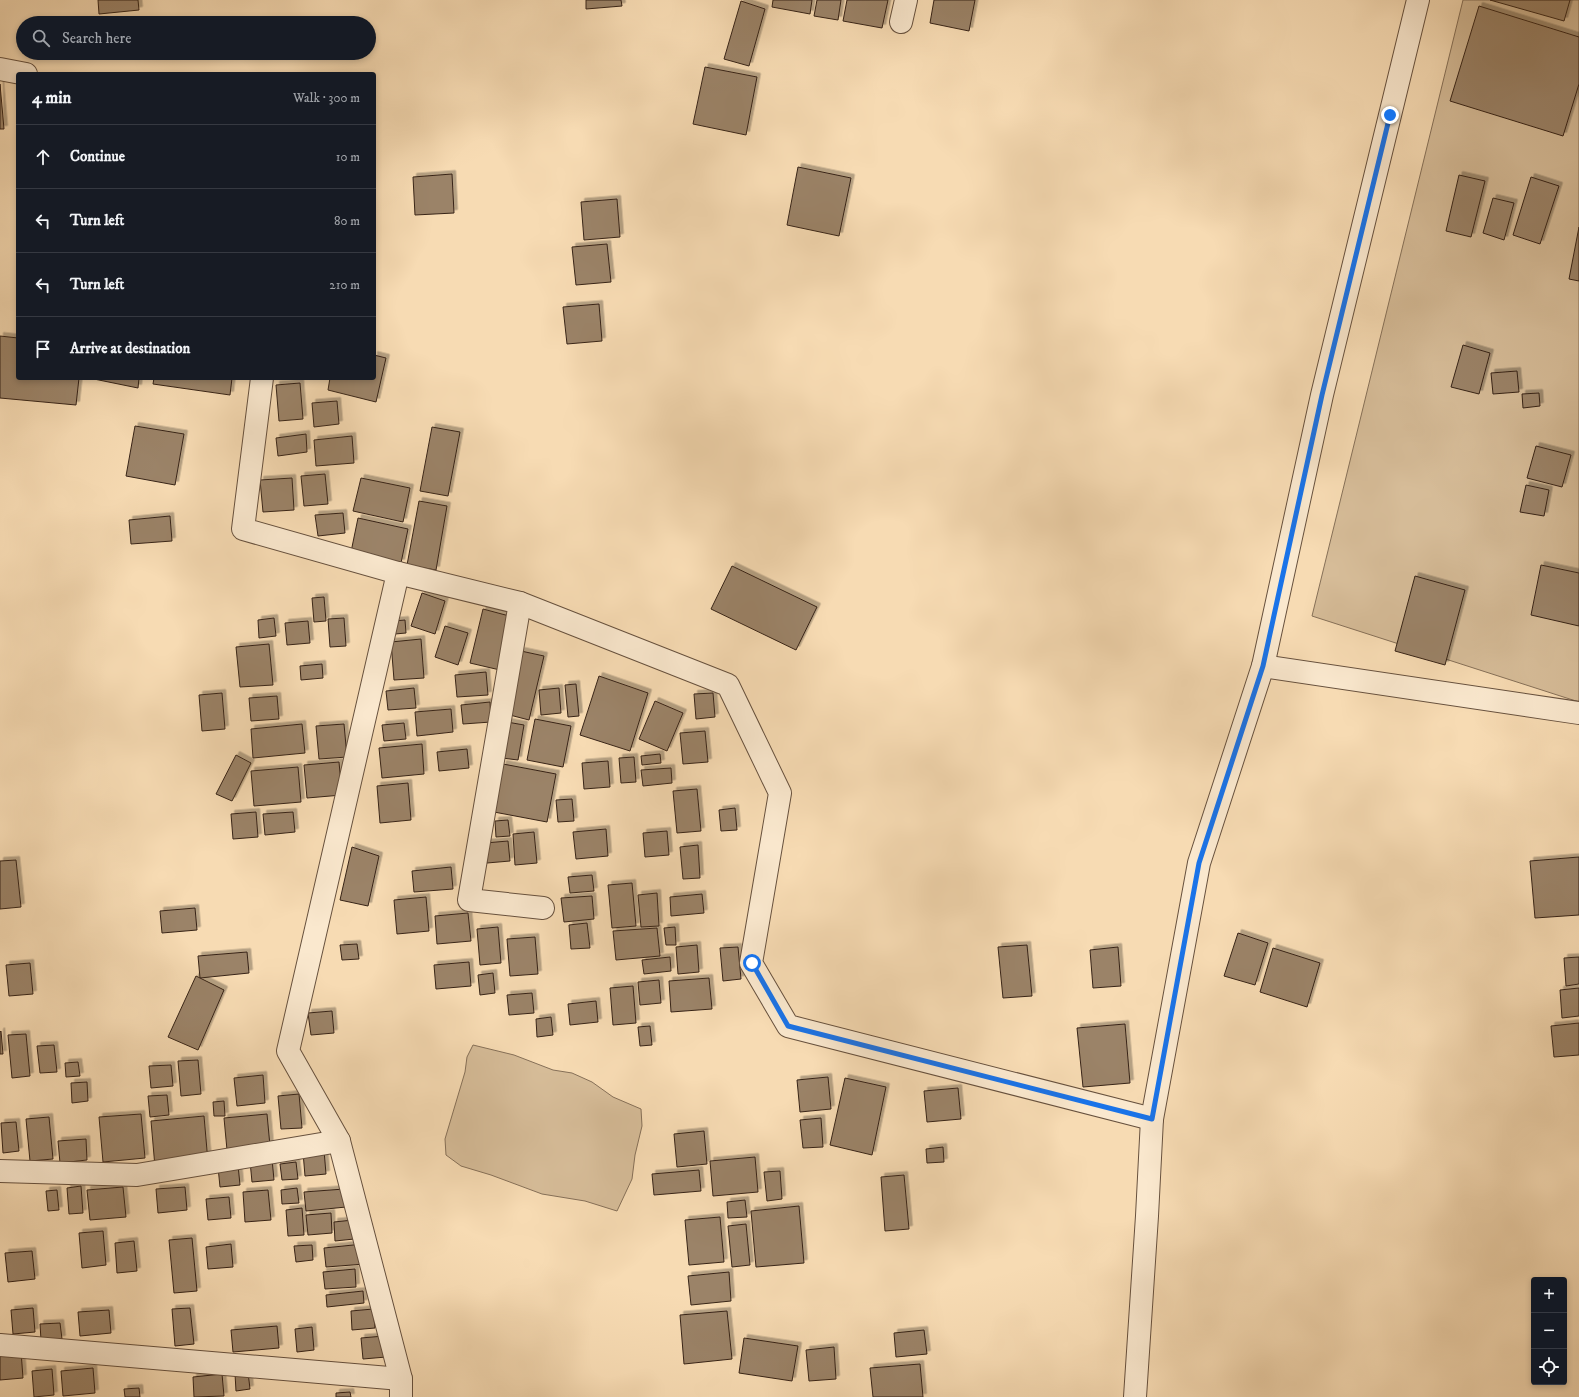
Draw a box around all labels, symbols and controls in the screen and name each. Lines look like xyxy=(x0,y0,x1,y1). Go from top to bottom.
search box xyxy=(16,16,376,60)
icon: search xyxy=(30,27,52,49)
text: Search here xyxy=(62,29,131,48)
text: 4 min xyxy=(32,87,71,109)
text: Walk · 300 m xyxy=(293,90,360,106)
route end xyxy=(1381,106,1399,124)
icon: ahead xyxy=(32,146,54,168)
text: Continue xyxy=(70,147,125,166)
text: 10 m xyxy=(336,149,360,165)
icon: left xyxy=(32,210,54,232)
text: Turn left xyxy=(70,211,124,230)
text: 80 m xyxy=(334,213,360,229)
icon: left xyxy=(32,274,54,296)
text: Turn left xyxy=(70,275,124,294)
text: 210 m xyxy=(329,277,360,293)
icon: arrive xyxy=(32,338,54,360)
text: Arrive at destination xyxy=(70,339,190,358)
route start xyxy=(743,954,761,972)
map controls xyxy=(1531,1277,1567,1385)
button: + xyxy=(1531,1277,1567,1313)
button: − xyxy=(1531,1313,1567,1349)
button: locate xyxy=(1531,1349,1567,1385)

